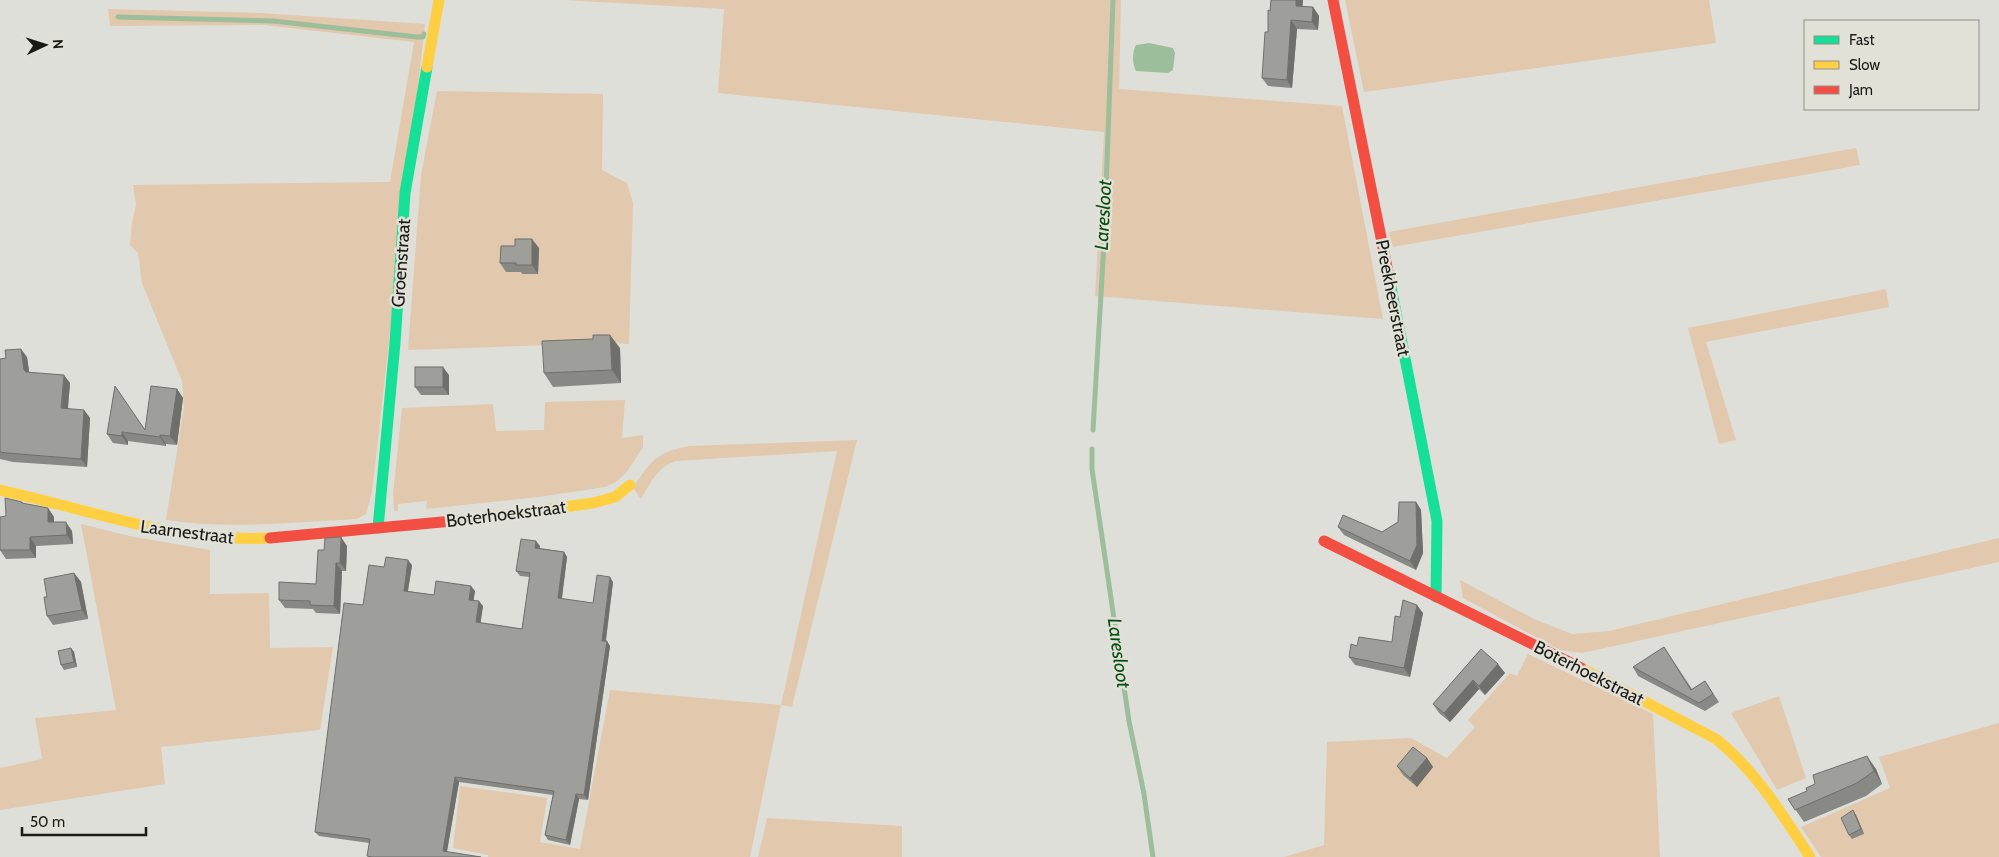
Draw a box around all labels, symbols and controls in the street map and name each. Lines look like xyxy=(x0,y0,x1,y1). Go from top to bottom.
north arrow xyxy=(20,20,70,70)
legend xyxy=(1804,20,1979,110)
text: Fast xyxy=(1849,31,1874,49)
text: N xyxy=(49,39,67,50)
text: Slow xyxy=(1849,56,1880,74)
text: Jam xyxy=(1848,81,1873,99)
water label: Laresloot xyxy=(1090,178,1116,251)
street label: Groenstraat xyxy=(387,218,415,308)
street label: Preekheerstraat xyxy=(1371,238,1415,358)
street label: Boterhoekstraat xyxy=(445,496,567,532)
street label: Laarnestraat xyxy=(139,515,235,549)
water label: Laresloot xyxy=(1103,617,1135,691)
street label: Boterhoekstraat xyxy=(1530,636,1648,710)
scale bar xyxy=(22,804,146,836)
text: 50 m xyxy=(30,813,65,831)

